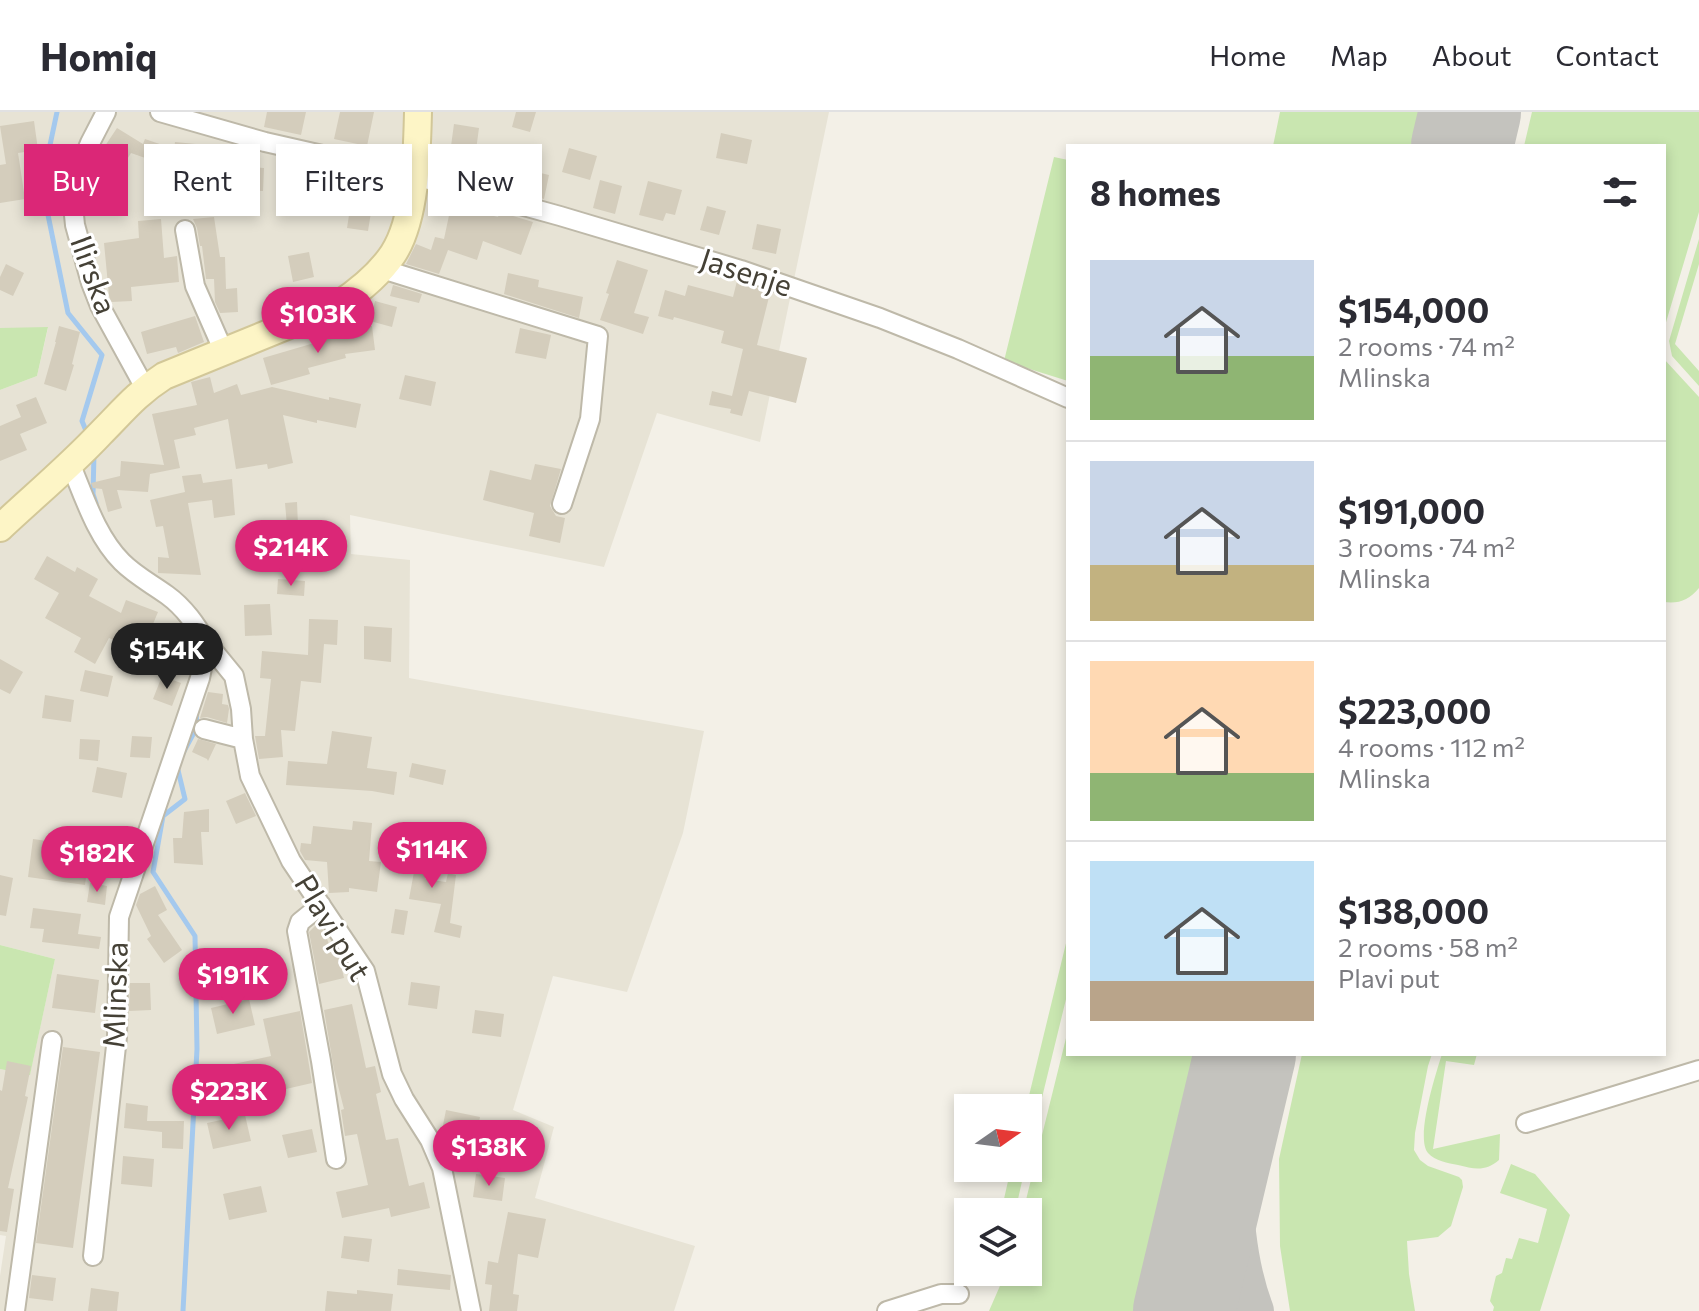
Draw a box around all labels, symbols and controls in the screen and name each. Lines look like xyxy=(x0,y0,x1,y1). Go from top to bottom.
text: Homiq xyxy=(40,32,157,79)
text: Home xyxy=(1209,38,1286,72)
text: Map xyxy=(1330,38,1388,72)
text: About xyxy=(1432,38,1512,72)
text: Contact xyxy=(1556,38,1659,72)
chip: Buy xyxy=(24,144,128,216)
chip: Rent xyxy=(144,144,260,216)
chip: Filters xyxy=(276,144,412,216)
chip: New xyxy=(428,144,542,216)
icon: filters xyxy=(1598,170,1642,214)
text: 8 homes xyxy=(1090,171,1221,213)
street label: Ilirska xyxy=(64,230,127,318)
street label: Jasenje xyxy=(696,238,797,303)
pin: $103K xyxy=(262,287,374,355)
text: $154,000 xyxy=(1338,288,1489,330)
icon: home xyxy=(1154,292,1250,388)
text: $103K xyxy=(279,297,357,328)
text: 2 rooms · 74 m² xyxy=(1338,330,1515,361)
text: Mlinska xyxy=(1338,361,1431,392)
text: $191,000 xyxy=(1338,489,1485,531)
icon: home xyxy=(1154,493,1250,589)
pin: $214K xyxy=(235,520,347,588)
text: $214K xyxy=(253,530,329,561)
text: 3 rooms · 74 m² xyxy=(1338,531,1515,562)
text: Mlinska xyxy=(1338,562,1431,593)
pin: $154K xyxy=(111,623,223,691)
text: $154K xyxy=(129,633,205,664)
text: $223,000 xyxy=(1338,689,1491,731)
icon: home xyxy=(1154,693,1250,789)
text: 4 rooms · 112 m² xyxy=(1338,731,1525,762)
text: Mlinska xyxy=(1338,762,1431,793)
pin: $114K xyxy=(376,822,488,890)
pin: $182K xyxy=(41,826,153,894)
text: $114K xyxy=(396,832,468,863)
text: $182K xyxy=(59,836,135,867)
street label: Plavi put xyxy=(288,867,380,987)
text: $138,000 xyxy=(1338,889,1489,931)
icon: home xyxy=(1154,893,1250,989)
text: 2 rooms · 58 m² xyxy=(1338,931,1518,962)
street label: Mlinska xyxy=(93,941,134,1049)
pin: $191K xyxy=(177,948,289,1016)
text: $191K xyxy=(197,958,269,989)
text: Plavi put xyxy=(1338,962,1440,993)
pin: $223K xyxy=(173,1064,285,1132)
text: $223K xyxy=(190,1074,268,1105)
north arrow xyxy=(954,1094,1042,1182)
map controls xyxy=(954,1094,1042,1286)
pin: $138K xyxy=(433,1120,545,1188)
text: $138K xyxy=(451,1130,527,1161)
button: layers xyxy=(954,1198,1042,1286)

